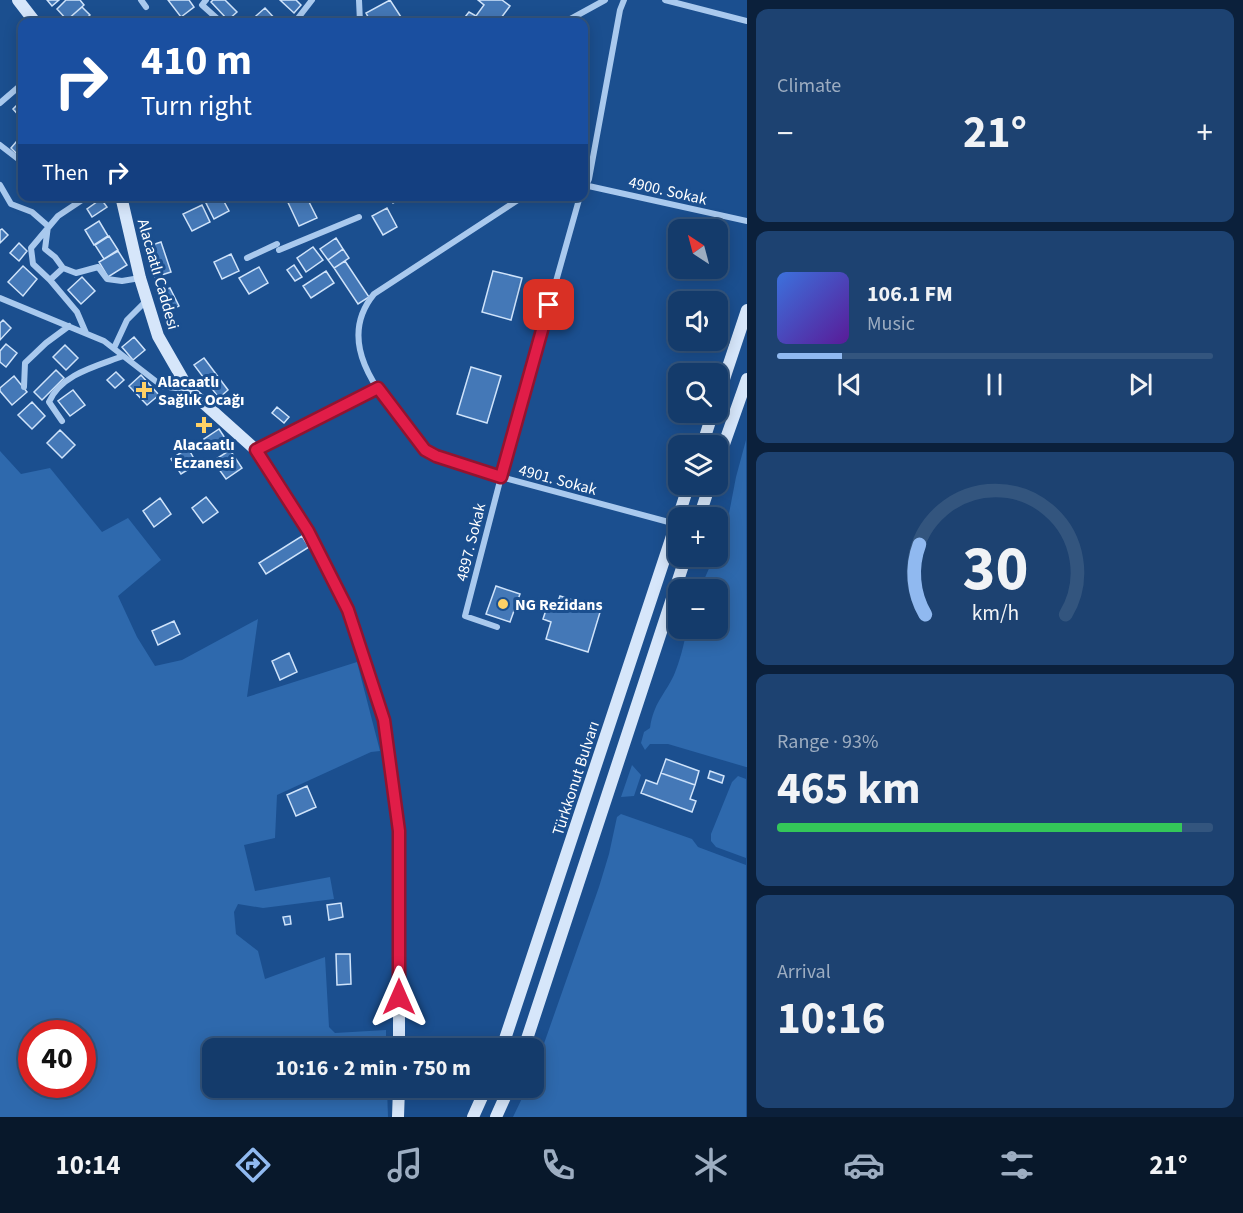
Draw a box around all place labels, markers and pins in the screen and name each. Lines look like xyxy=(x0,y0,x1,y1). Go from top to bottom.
pin xyxy=(523,279,574,330)
place label: Alacaatlı Sağlık Ocağı xyxy=(157,371,245,411)
marker: Alacaatlı Sağlık Ocağı xyxy=(135,381,153,399)
marker: Alacaatlı Eczanesi xyxy=(197,418,211,432)
place label: Alacaatlı Eczanesi xyxy=(172,434,235,474)
place label: NG Rezidans xyxy=(515,594,603,616)
marker: NG Rezidans xyxy=(496,597,510,611)

